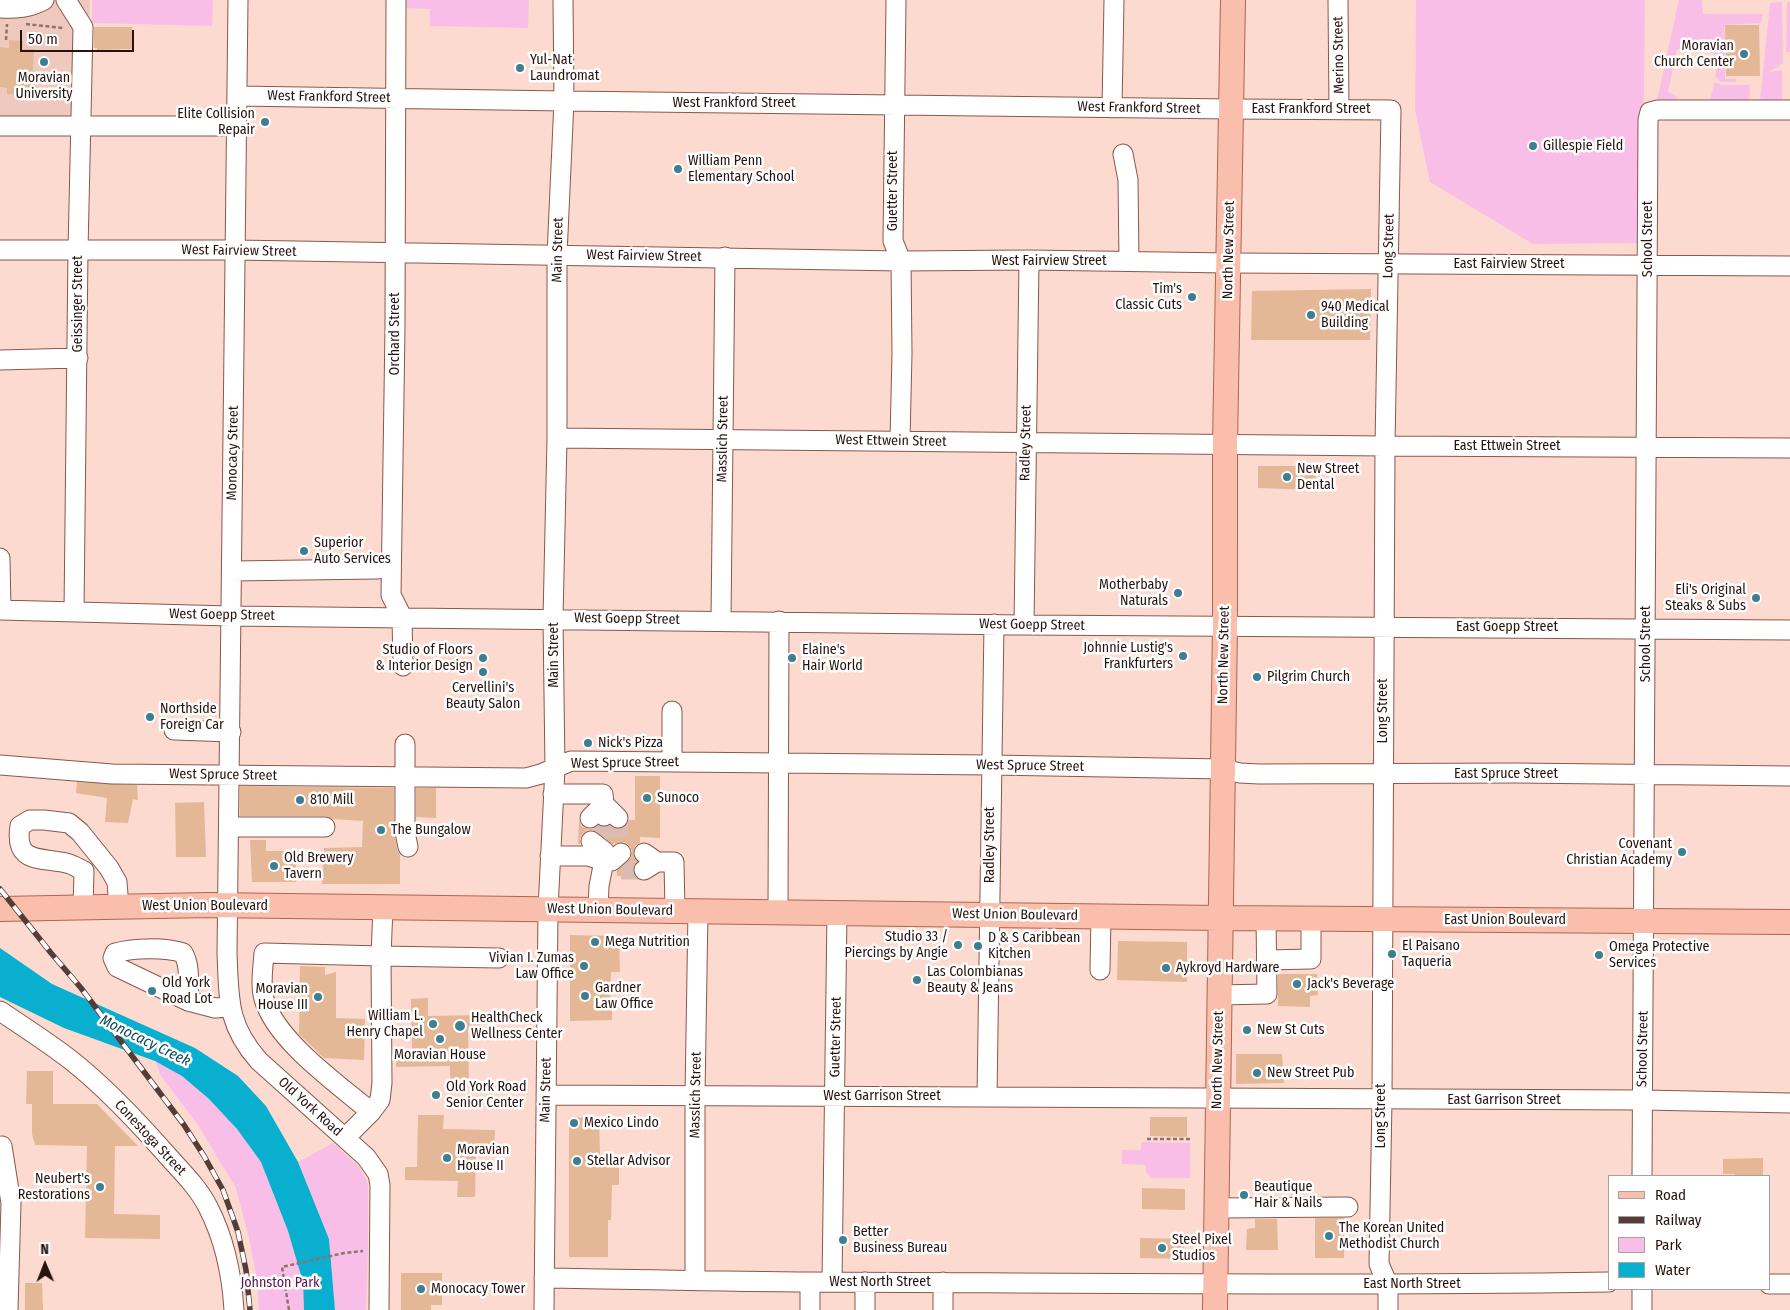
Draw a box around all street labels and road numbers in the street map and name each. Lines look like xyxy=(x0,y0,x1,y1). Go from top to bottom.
street label: Merino Street xyxy=(1330,16,1348,94)
street label: West Frankford Street xyxy=(267,88,391,106)
street label: West Frankford Street xyxy=(672,95,796,111)
street label: West Frankford Street xyxy=(1077,99,1201,117)
street label: East Frankford Street xyxy=(1251,101,1371,117)
street label: Guetter Street xyxy=(885,151,901,231)
street label: North New Street xyxy=(1220,201,1238,299)
street label: School Street xyxy=(1640,201,1656,277)
street label: Long Street xyxy=(1380,213,1398,279)
street label: Main Street xyxy=(549,217,567,283)
street label: West Fairview Street xyxy=(181,242,297,260)
street label: West Fairview Street xyxy=(586,247,702,265)
street label: West Fairview Street xyxy=(991,253,1107,269)
street label: Geissinger Street xyxy=(70,255,86,353)
street label: East Fairview Street xyxy=(1453,256,1565,272)
street label: Orchard Street xyxy=(387,292,403,376)
street label: Masslich Street xyxy=(714,395,732,483)
street label: Monocacy Street xyxy=(224,405,242,501)
street label: Radley Street xyxy=(1017,405,1035,481)
street label: West Ettwein Street xyxy=(835,432,947,450)
street label: East Ettwein Street xyxy=(1453,438,1561,454)
street label: West Goepp Street xyxy=(169,606,275,624)
street label: North New Street xyxy=(1215,606,1233,704)
street label: School Street xyxy=(1638,606,1654,682)
street label: West Goepp Street xyxy=(574,610,680,628)
street label: West Goepp Street xyxy=(979,616,1085,634)
street label: East Goepp Street xyxy=(1456,619,1558,635)
street label: Main Street xyxy=(546,622,562,688)
street label: Long Street xyxy=(1375,679,1391,743)
street label: West Spruce Street xyxy=(571,754,679,772)
street label: West Spruce Street xyxy=(976,757,1084,775)
street label: West Spruce Street xyxy=(169,766,277,784)
street label: East Spruce Street xyxy=(1454,766,1558,782)
street label: Radley Street xyxy=(982,807,998,883)
street label: West Union Boulevard xyxy=(142,898,268,914)
street label: West Union Boulevard xyxy=(547,901,673,919)
street label: West Union Boulevard xyxy=(952,906,1078,924)
street label: East Union Boulevard xyxy=(1444,912,1566,928)
street label: Guetter Street xyxy=(827,996,845,1078)
street label: North New Street xyxy=(1209,1011,1227,1109)
street label: School Street xyxy=(1634,1011,1652,1087)
street label: Masslich Street xyxy=(687,1051,705,1139)
street label: Main Street xyxy=(537,1057,555,1123)
street label: Old York Road xyxy=(274,1074,346,1140)
street label: Long Street xyxy=(1373,1084,1389,1148)
street label: West Garrison Street xyxy=(823,1088,941,1104)
street label: East Garrison Street xyxy=(1447,1092,1561,1108)
street label: Conestoga Street xyxy=(111,1097,189,1179)
street label: West North Street xyxy=(829,1274,931,1290)
street label: East North Street xyxy=(1363,1276,1461,1292)

